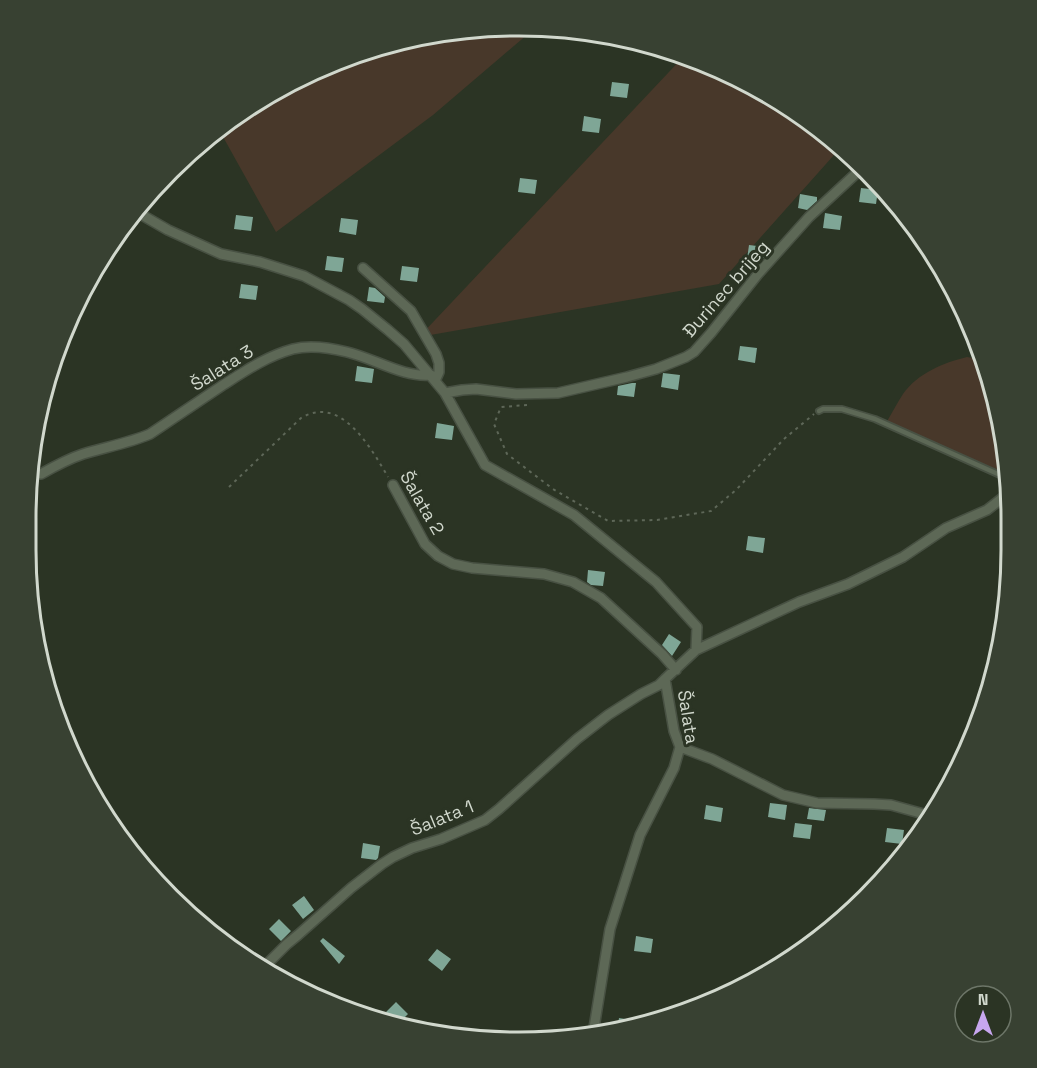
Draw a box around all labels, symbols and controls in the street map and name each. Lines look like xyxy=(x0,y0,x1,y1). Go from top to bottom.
street label: Đurinec brijeg xyxy=(677,236,774,342)
street label: Šalata 3 xyxy=(186,339,257,396)
street label: Šalata 2 xyxy=(395,467,450,539)
street label: Šalata xyxy=(673,688,704,745)
street label: Šalata 1 xyxy=(407,794,477,841)
north arrow xyxy=(953,984,1013,1044)
text: N xyxy=(978,989,988,1010)

